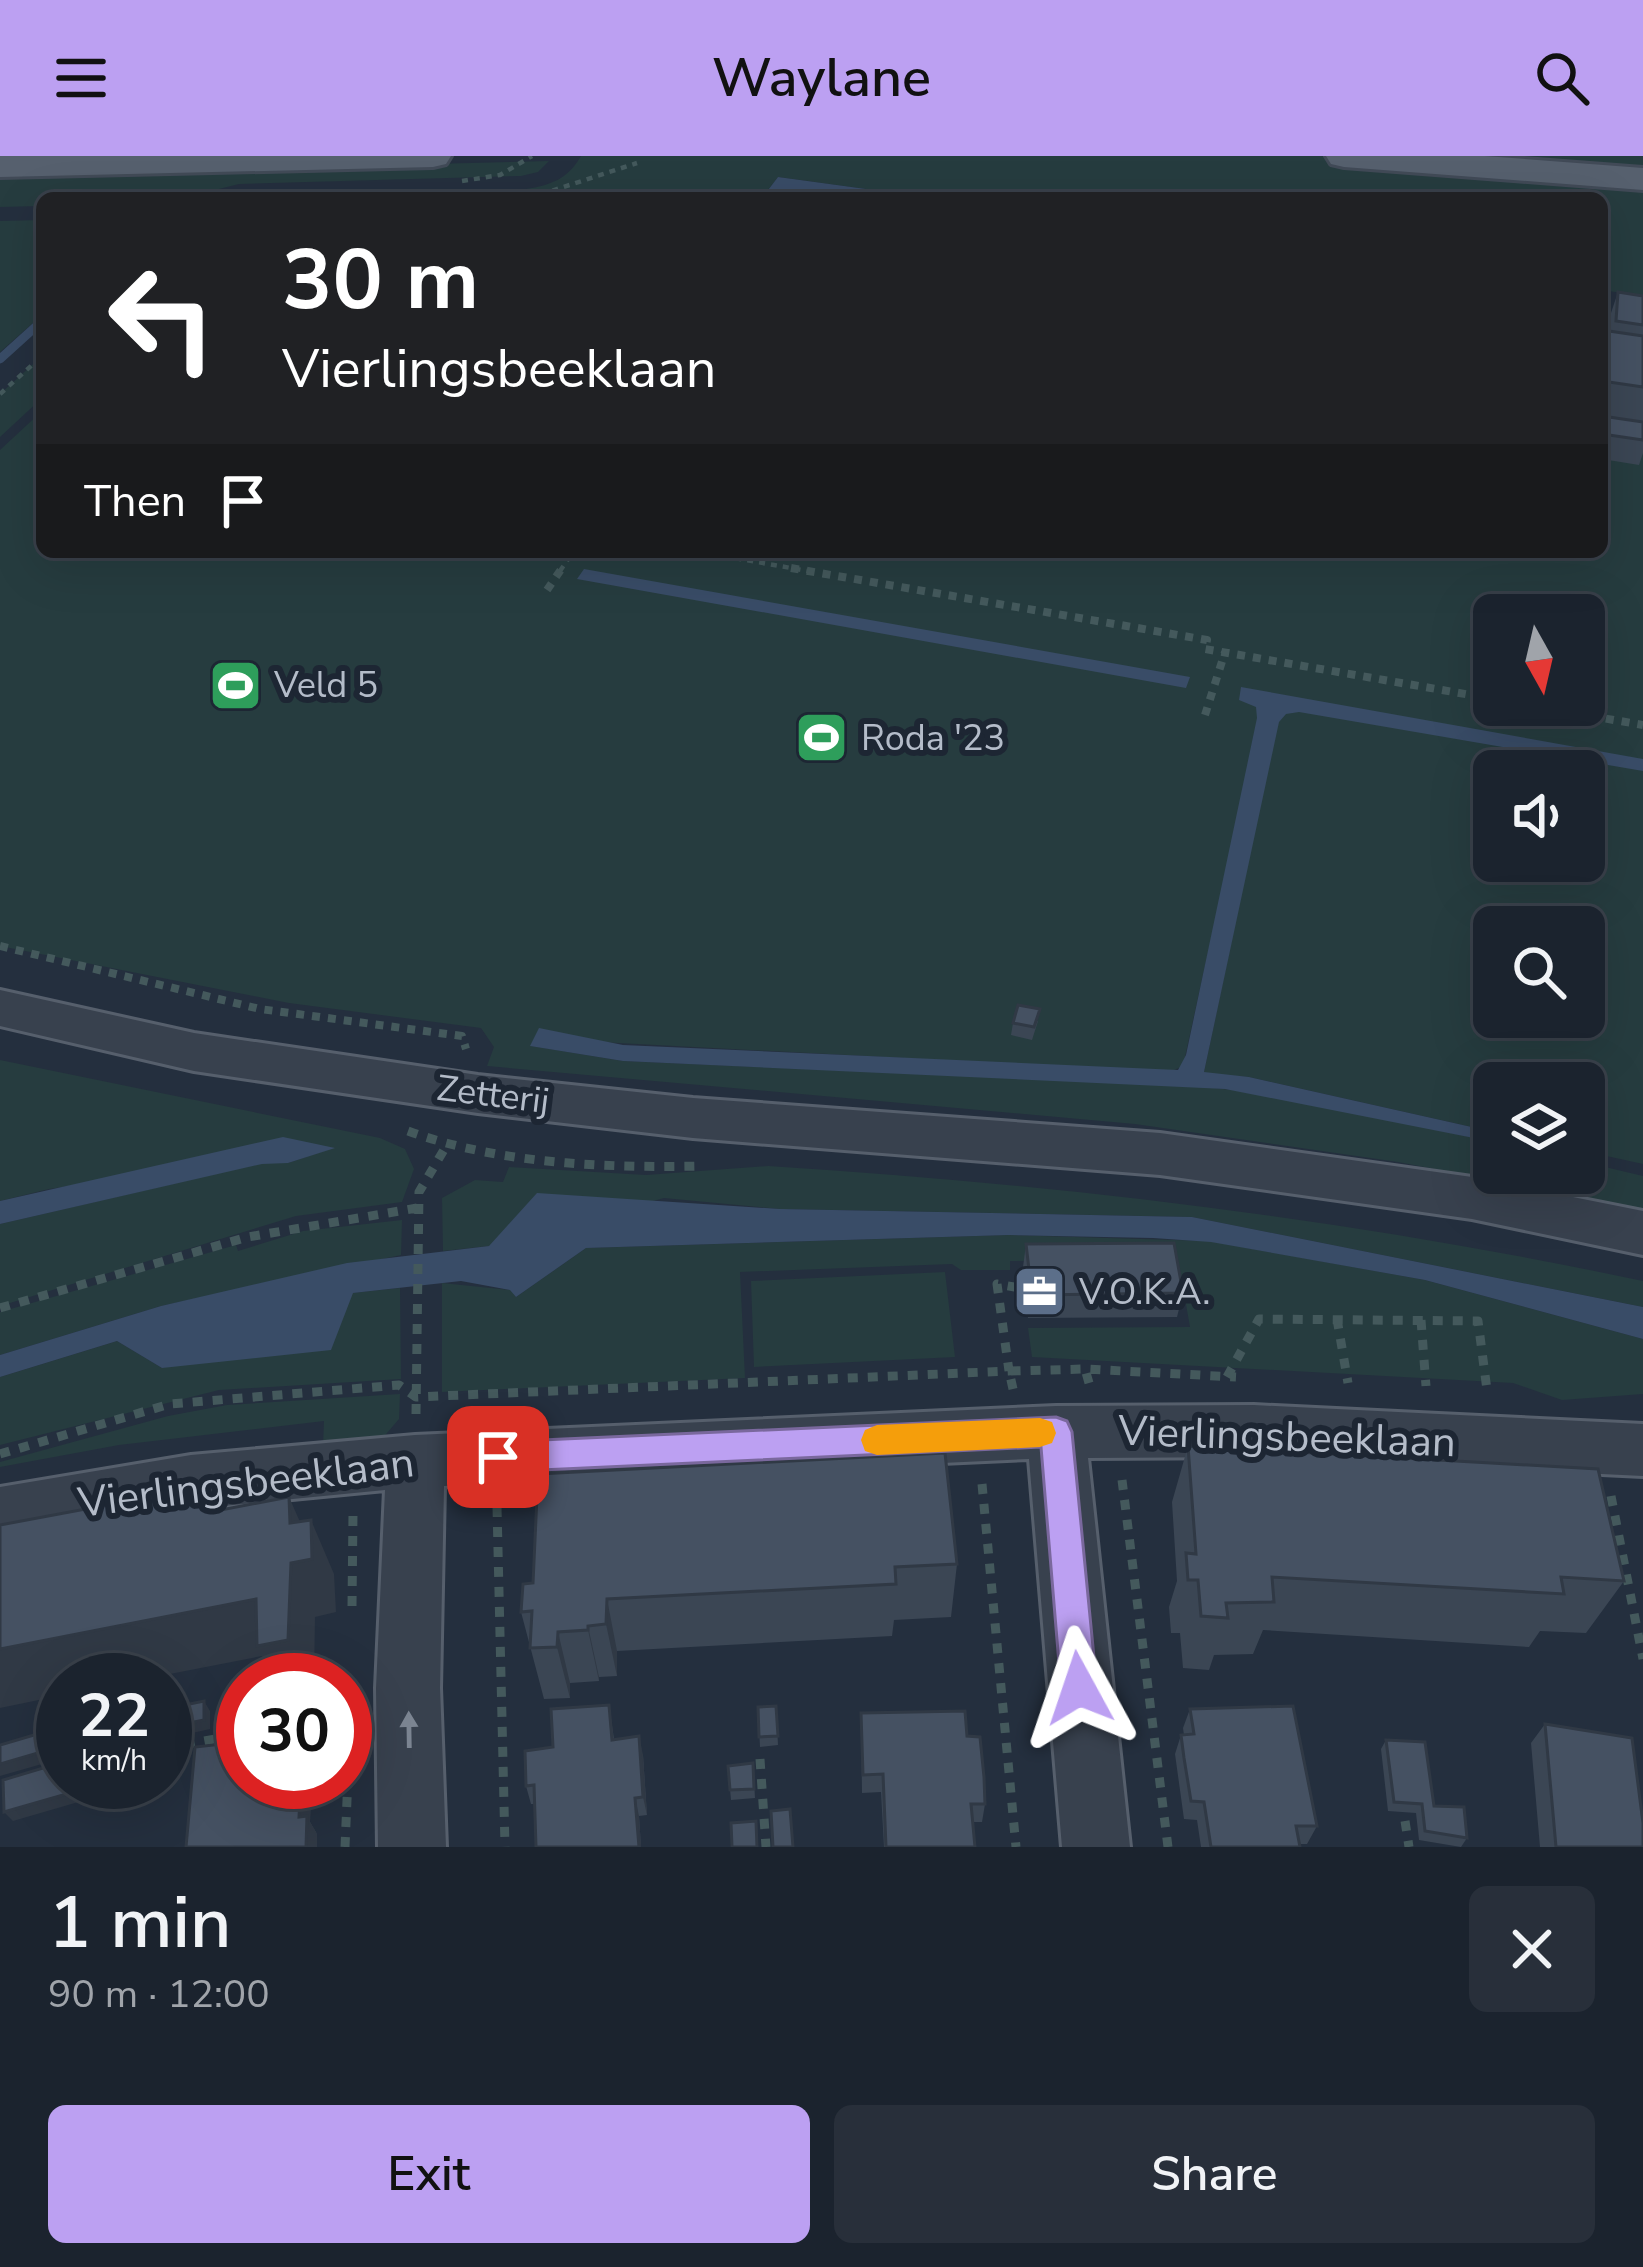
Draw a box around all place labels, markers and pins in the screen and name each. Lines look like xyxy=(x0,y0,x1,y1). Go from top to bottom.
sports icon: Veld 5 xyxy=(207,657,263,713)
place label: Veld 5 xyxy=(273,661,378,710)
sports icon: Roda '23 xyxy=(794,710,850,766)
place label: Roda '23 xyxy=(861,714,1005,763)
office icon: V.O.K.A. xyxy=(1012,1264,1068,1320)
place label: V.O.K.A. xyxy=(1078,1268,1210,1317)
pin xyxy=(447,1406,549,1508)

